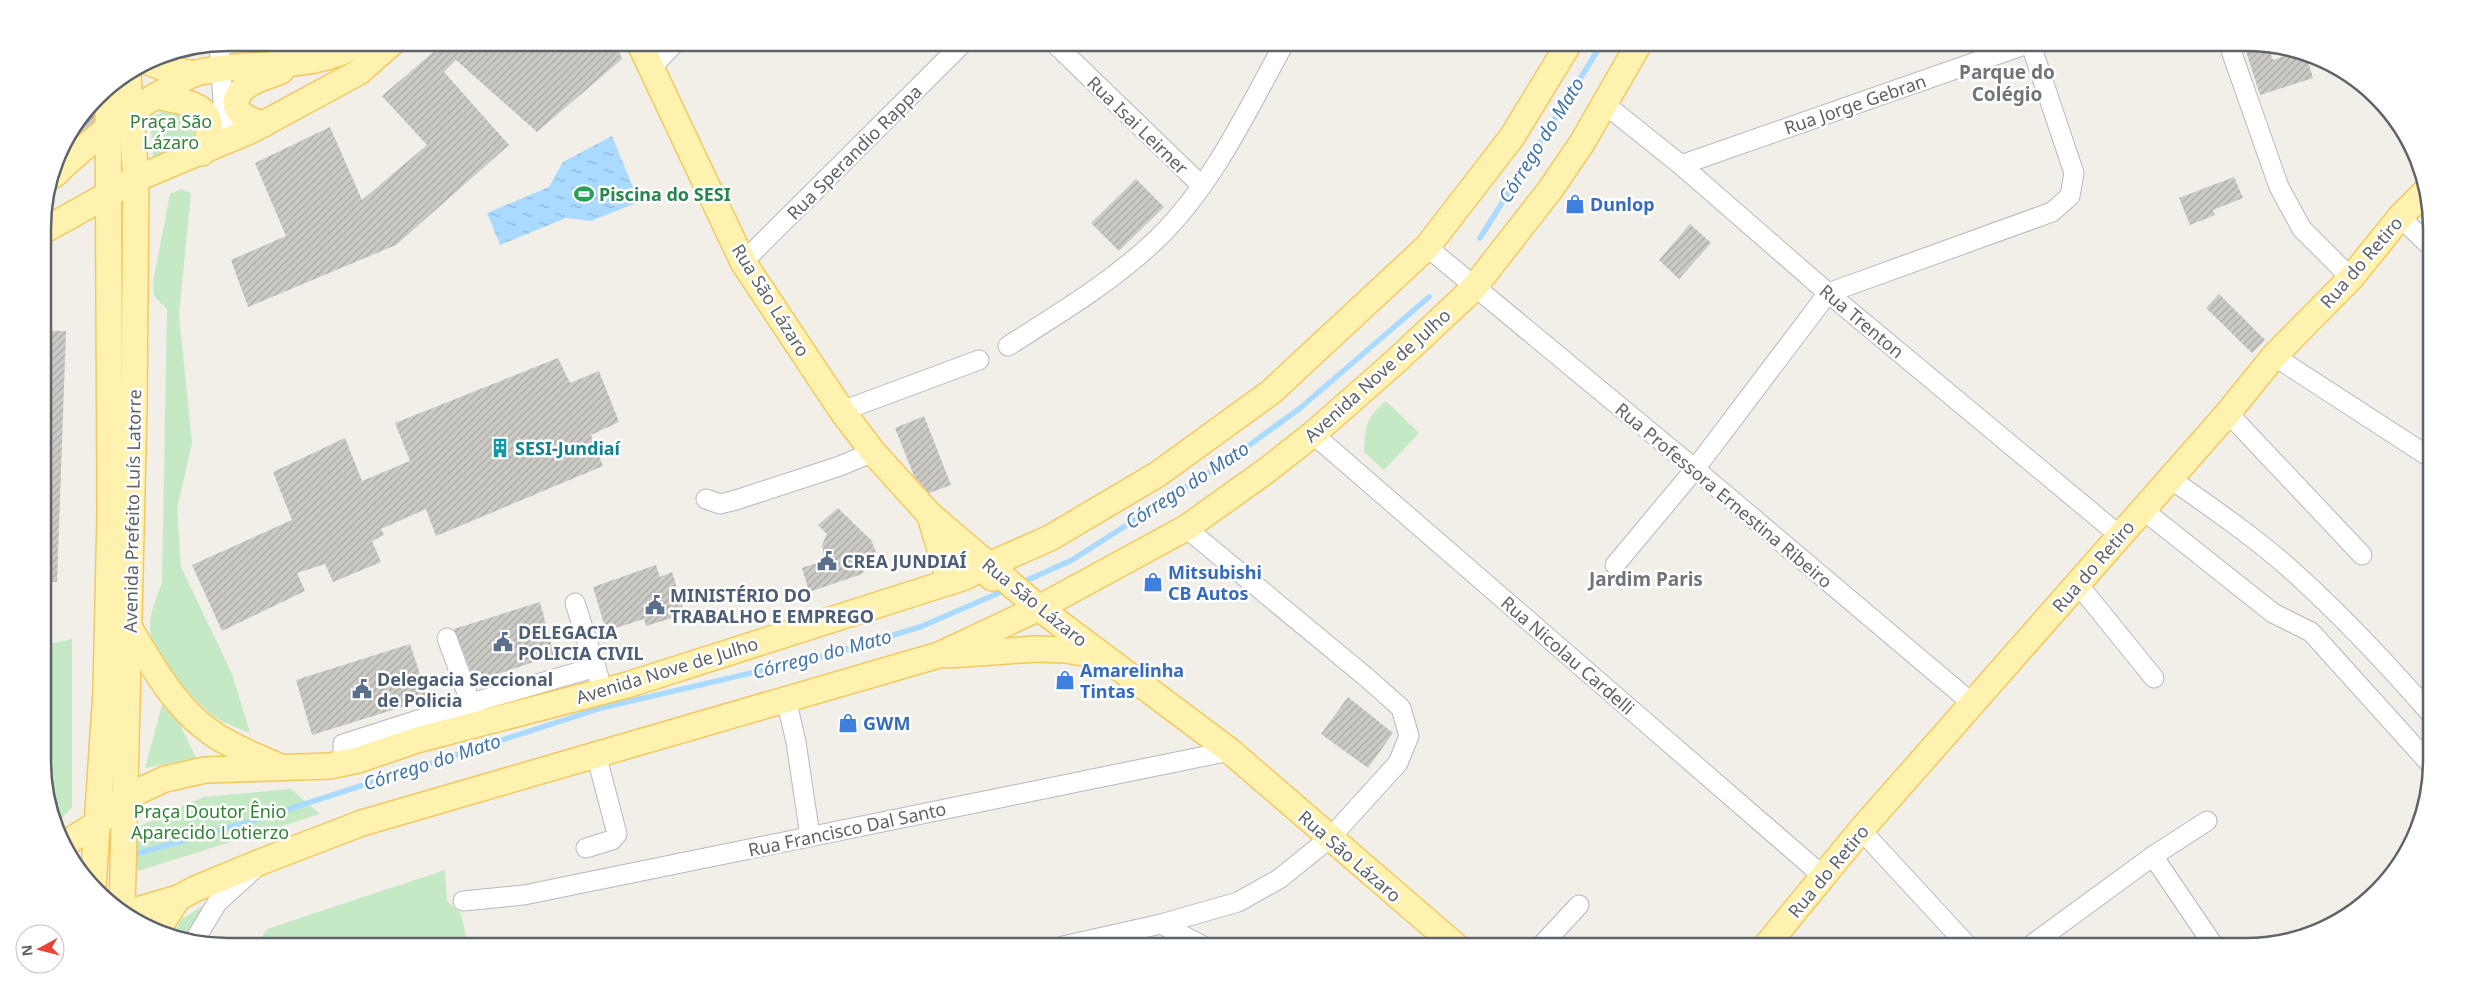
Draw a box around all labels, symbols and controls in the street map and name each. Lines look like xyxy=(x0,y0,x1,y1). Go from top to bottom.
district label: Parque do Colégio xyxy=(1959,59,2055,107)
street label: Rua Jorge Gebran xyxy=(1781,68,1929,140)
street label: Rua Isai Leirner xyxy=(1082,71,1194,180)
water label: Córrego do Mato xyxy=(1492,72,1590,208)
street label: Rua Sperandio Rappa xyxy=(781,79,927,225)
park label: Praça São Lázaro xyxy=(130,109,212,154)
place label: Piscina do SESI xyxy=(599,182,731,206)
sports icon: Piscina do SESI xyxy=(573,183,595,205)
place label: Dunlop xyxy=(1590,192,1655,216)
shop icon: Dunlop xyxy=(1564,193,1586,215)
street label: Rua do Retiro xyxy=(2314,211,2408,313)
street label: Rua São Lázaro xyxy=(727,239,815,361)
street label: Rua Trenton xyxy=(1815,279,1909,363)
street label: Avenida Nove de Julho xyxy=(1299,303,1455,447)
street label: Avenida Prefeito Luís Latorre xyxy=(118,389,146,633)
street label: Rua Professora Ernestina Ribeiro xyxy=(1610,397,1838,593)
water label: Córrego do Mato xyxy=(1120,435,1254,535)
place label: SESI-Jundiaí xyxy=(515,436,622,460)
building icon: SESI-Jundiaí xyxy=(489,437,511,459)
street label: Rua do Retiro xyxy=(2046,515,2140,617)
place label: CREA JUNDIAÍ xyxy=(842,549,966,573)
public building icon: CREA JUNDIAÍ xyxy=(816,550,838,572)
street label: Rua São Lázaro xyxy=(977,552,1093,652)
place label: Mitsubishi CB Autos xyxy=(1168,560,1262,605)
district label: Jardim Paris xyxy=(1587,566,1703,592)
shop icon: Mitsubishi CB Autos xyxy=(1142,571,1164,593)
place label: MINISTÉRIO DO TRABALHO E EMPREGO xyxy=(670,583,874,628)
street label: Rua Nicolau Cardelli xyxy=(1496,590,1640,720)
public building icon: MINISTÉRIO DO TRABALHO E EMPREGO xyxy=(644,594,666,616)
place label: DELEGACIA POLICIA CIVIL xyxy=(518,620,644,665)
water label: Córrego do Mato xyxy=(750,623,894,685)
public building icon: DELEGACIA POLICIA CIVIL xyxy=(492,631,514,653)
street label: Avenida Nove de Julho xyxy=(573,631,761,709)
place label: Amarelinha Tintas xyxy=(1080,658,1184,703)
place label: Delegacia Seccional de Policia xyxy=(377,667,553,712)
shop icon: Amarelinha Tintas xyxy=(1054,669,1076,691)
public building icon: Delegacia Seccional de Policia xyxy=(351,678,373,700)
place label: GWM xyxy=(863,711,910,735)
shop icon: GWM xyxy=(837,712,859,734)
water label: Córrego do Mato xyxy=(360,728,504,796)
street label: Rua Francisco Dal Santo xyxy=(746,796,948,862)
park label: Praça Doutor Ênio Aparecido Lotierzo xyxy=(131,799,289,844)
street label: Rua São Lázaro xyxy=(1294,805,1406,907)
street label: Rua do Retiro xyxy=(1782,820,1874,922)
north arrow xyxy=(15,924,65,974)
text: N xyxy=(16,944,37,957)

